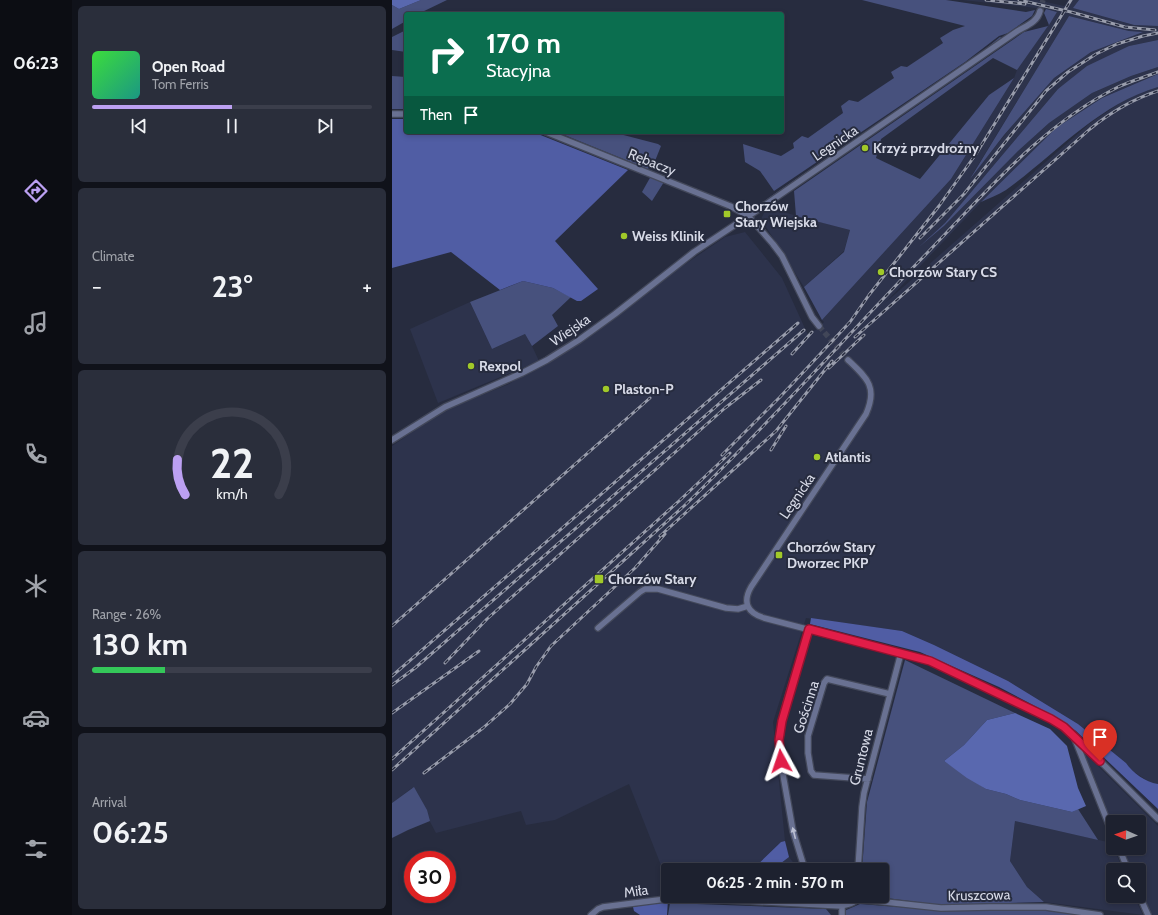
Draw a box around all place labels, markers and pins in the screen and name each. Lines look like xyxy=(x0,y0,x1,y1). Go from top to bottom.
place label: Krzyż przydrożny xyxy=(873,139,979,157)
marker: Krzyż przydrożny xyxy=(860,143,870,153)
place label: Chorzów Stary Wiejska xyxy=(735,197,817,231)
marker: Chorzów Stary Wiejska xyxy=(722,209,732,219)
place label: Weiss Klinik xyxy=(632,227,704,245)
marker: Weiss Klinik xyxy=(619,231,629,241)
place label: Chorzów Stary CS xyxy=(889,263,997,281)
marker: Chorzów Stary CS xyxy=(876,267,886,277)
place label: Rexpol xyxy=(479,357,522,375)
marker: Rexpol xyxy=(466,361,476,371)
place label: Plaston-P xyxy=(614,380,674,398)
marker: Plaston-P xyxy=(601,384,611,394)
place label: Atlantis xyxy=(825,448,871,466)
marker: Atlantis xyxy=(812,452,822,462)
place label: Chorzów Stary Dworzec PKP xyxy=(787,538,876,572)
marker: Chorzów Stary Dworzec PKP xyxy=(774,550,784,560)
place label: Chorzów Stary xyxy=(608,570,697,588)
marker: Chorzów Stary xyxy=(593,573,605,585)
pin xyxy=(1083,720,1117,761)

